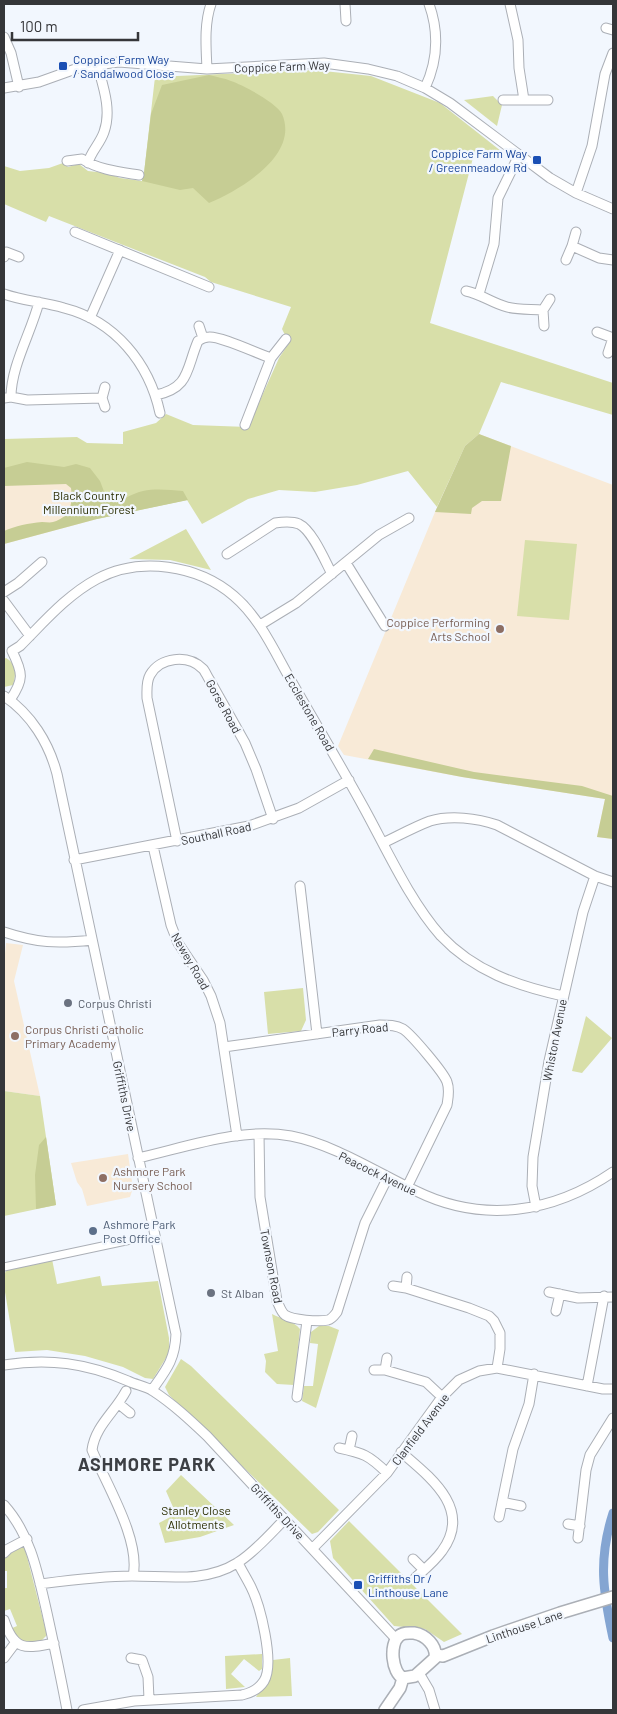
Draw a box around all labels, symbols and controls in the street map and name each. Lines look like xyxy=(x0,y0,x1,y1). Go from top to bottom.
scale bar xyxy=(12,10,139,42)
text: 100 m xyxy=(20,17,58,35)
place label: Coppice Farm Way / Sandalwood Close xyxy=(73,52,174,80)
street label: Coppice Farm Way xyxy=(234,57,331,75)
marker: Coppice Farm Way / Sandalwood Close xyxy=(57,60,69,72)
place label: Coppice Farm Way / Greenmeadow Rd xyxy=(429,146,527,174)
marker: Coppice Farm Way / Greenmeadow Rd xyxy=(531,154,543,166)
park label: Black Country Millennium Forest xyxy=(43,488,135,516)
place label: Coppice Performing Arts School xyxy=(387,615,490,643)
marker: Coppice Performing Arts School xyxy=(494,623,506,635)
street label: Ecclestone Road xyxy=(282,671,338,753)
street label: Gorse Road xyxy=(203,677,245,735)
street label: Southall Road xyxy=(180,819,252,847)
street label: Newey Road xyxy=(169,930,213,992)
place label: Corpus Christi xyxy=(78,996,152,1010)
marker: Corpus Christi xyxy=(62,997,74,1009)
street label: Whiston Avenue xyxy=(539,998,569,1082)
street label: Parry Road xyxy=(331,1019,389,1039)
place label: Corpus Christi Catholic Primary Academy xyxy=(25,1022,144,1050)
marker: Corpus Christi Catholic Primary Academy xyxy=(9,1030,21,1042)
street label: Griffiths Drive xyxy=(111,1059,139,1133)
street label: Peacock Avenue xyxy=(337,1148,419,1198)
place label: Ashmore Park Nursery School xyxy=(113,1164,192,1192)
marker: Ashmore Park Nursery School xyxy=(97,1172,109,1184)
place label: Ashmore Park Post Office xyxy=(103,1217,176,1245)
marker: Ashmore Park Post Office xyxy=(87,1225,99,1237)
street label: Townson Road xyxy=(258,1228,286,1304)
place label: St Alban xyxy=(221,1286,264,1300)
marker: St Alban xyxy=(205,1287,217,1299)
street label: Clanfield Avenue xyxy=(388,1390,452,1468)
district label: ASHMORE PARK xyxy=(78,1453,216,1475)
street label: Griffiths Drive xyxy=(248,1480,308,1542)
park label: Stanley Close Allotments xyxy=(161,1503,231,1531)
place label: Griffiths Dr / Linthouse Lane xyxy=(368,1571,448,1599)
marker: Griffiths Dr / Linthouse Lane xyxy=(352,1579,364,1591)
street label: Linthouse Lane xyxy=(484,1606,564,1646)

